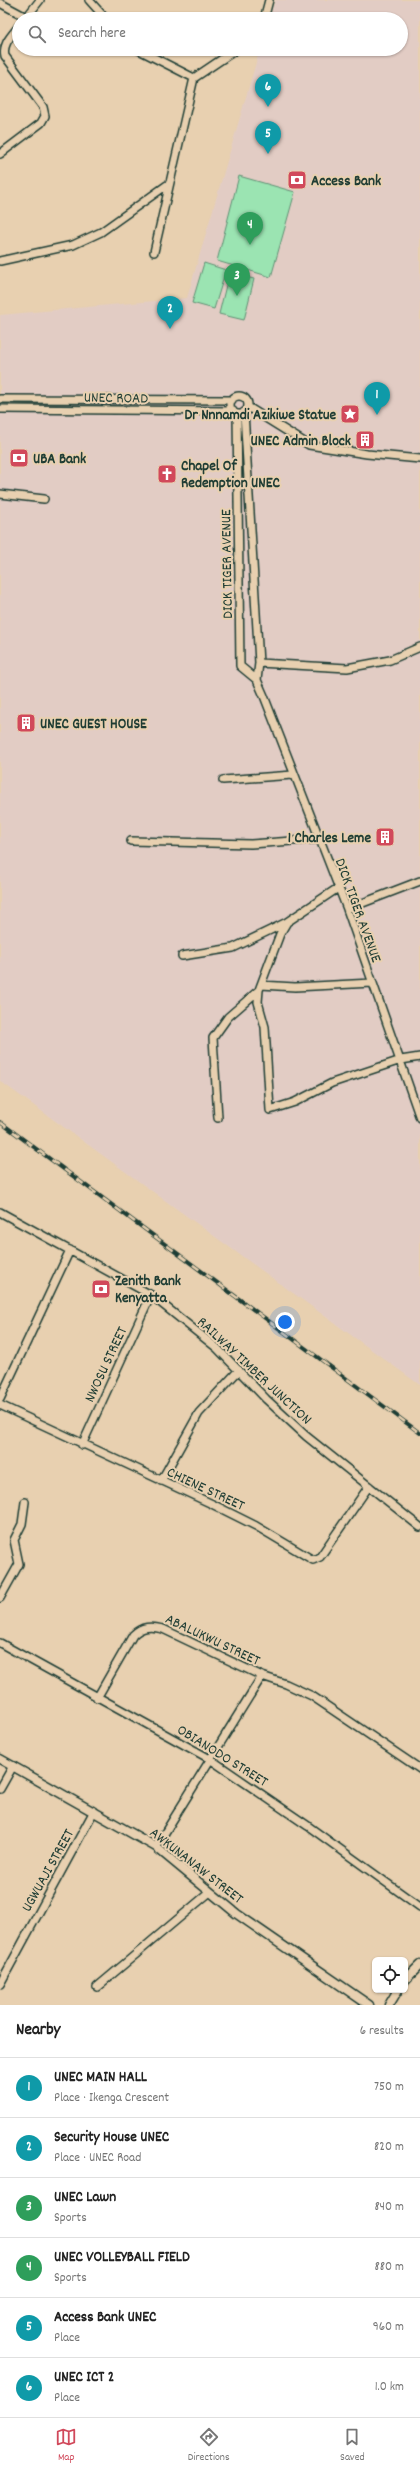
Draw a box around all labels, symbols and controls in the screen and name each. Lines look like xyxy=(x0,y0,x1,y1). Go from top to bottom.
search box xyxy=(12,12,408,56)
icon: search xyxy=(26,23,48,45)
text: Search here xyxy=(58,23,126,45)
pin: 6 xyxy=(255,74,281,107)
pin: 5 xyxy=(255,121,281,154)
bank icon: Access Bank xyxy=(286,169,308,191)
place label: Access Bank xyxy=(311,171,381,193)
pin: 4 xyxy=(237,212,263,245)
pin: 3 xyxy=(224,263,250,296)
pin: 2 xyxy=(157,296,183,329)
pin: 1 xyxy=(364,382,390,415)
street label: UNEC ROAD xyxy=(84,387,148,411)
place icon: Dr Nnnamdi Azikiwe Statue xyxy=(339,403,361,425)
place label: Dr Nnnamdi Azikiwe Statue xyxy=(184,405,336,427)
building icon: UNEC Admin Block xyxy=(354,429,376,451)
place label: UNEC Admin Block xyxy=(251,431,351,453)
bank icon: UBA Bank xyxy=(8,447,30,469)
place label: UBA Bank xyxy=(33,449,86,471)
place label: Chapel Of Redemption UNEC xyxy=(181,456,281,495)
church icon: Chapel Of Redemption UNEC xyxy=(156,463,178,485)
street label: DICK TIGER AVENUE xyxy=(216,509,240,619)
building icon: UNEC GUEST HOUSE xyxy=(15,712,37,734)
place label: UNEC GUEST HOUSE xyxy=(40,714,147,736)
building icon: 1 Charles Leme xyxy=(374,826,396,848)
place label: 1 Charles Leme xyxy=(288,828,371,850)
street label: DICK TIGER AVENUE xyxy=(328,855,386,966)
place label: Zenith Bank Kenyatta xyxy=(115,1271,181,1310)
bank icon: Zenith Bank Kenyatta xyxy=(90,1278,112,1300)
street label: RAILWAY TIMBER JUNCTION xyxy=(191,1312,316,1431)
your location xyxy=(275,1312,295,1332)
street label: NWOSU STREET xyxy=(80,1323,134,1406)
street label: CHIENE STREET xyxy=(163,1462,248,1517)
street label: ABALUKWU STREET xyxy=(161,1609,263,1672)
street label: OBIANODO STREET xyxy=(172,1720,272,1794)
street label: AWKUNANAW STREET xyxy=(144,1823,247,1910)
street label: UGWUAJI STREET xyxy=(17,1825,81,1917)
map controls xyxy=(372,1957,408,1993)
button: locate xyxy=(372,1957,408,1993)
text: Nearby xyxy=(16,2019,60,2043)
text: 6 results xyxy=(360,2022,404,2041)
text: UNEC MAIN HALL xyxy=(54,2067,147,2089)
text: 1 xyxy=(28,2078,30,2097)
text: 750 m xyxy=(374,2078,404,2097)
text: Place · Ikenga Crescent xyxy=(54,2089,169,2108)
text: Security House UNEC xyxy=(54,2127,169,2149)
text: 2 xyxy=(26,2138,32,2157)
text: 820 m xyxy=(374,2138,404,2157)
text: Place · UNEC Road xyxy=(54,2149,141,2168)
text: UNEC Lawn xyxy=(54,2187,116,2209)
text: 3 xyxy=(26,2198,32,2217)
text: 840 m xyxy=(374,2198,404,2217)
text: Sports xyxy=(54,2209,87,2228)
text: UNEC VOLLEYBALL FIELD xyxy=(54,2247,190,2269)
text: 4 xyxy=(26,2258,32,2277)
text: 880 m xyxy=(375,2258,404,2277)
text: Sports xyxy=(54,2269,87,2288)
text: Access Bank UNEC xyxy=(54,2307,156,2329)
text: 5 xyxy=(26,2318,32,2337)
text: 960 m xyxy=(373,2318,404,2337)
text: Place xyxy=(54,2329,80,2348)
text: UNEC ICT 2 xyxy=(54,2367,114,2389)
text: 6 xyxy=(26,2378,32,2397)
text: 1.0 km xyxy=(375,2378,404,2397)
text: Place xyxy=(54,2389,80,2408)
tab: Map xyxy=(55,2426,77,2466)
tab: Directions xyxy=(188,2426,230,2466)
tab: Saved xyxy=(340,2426,365,2466)

